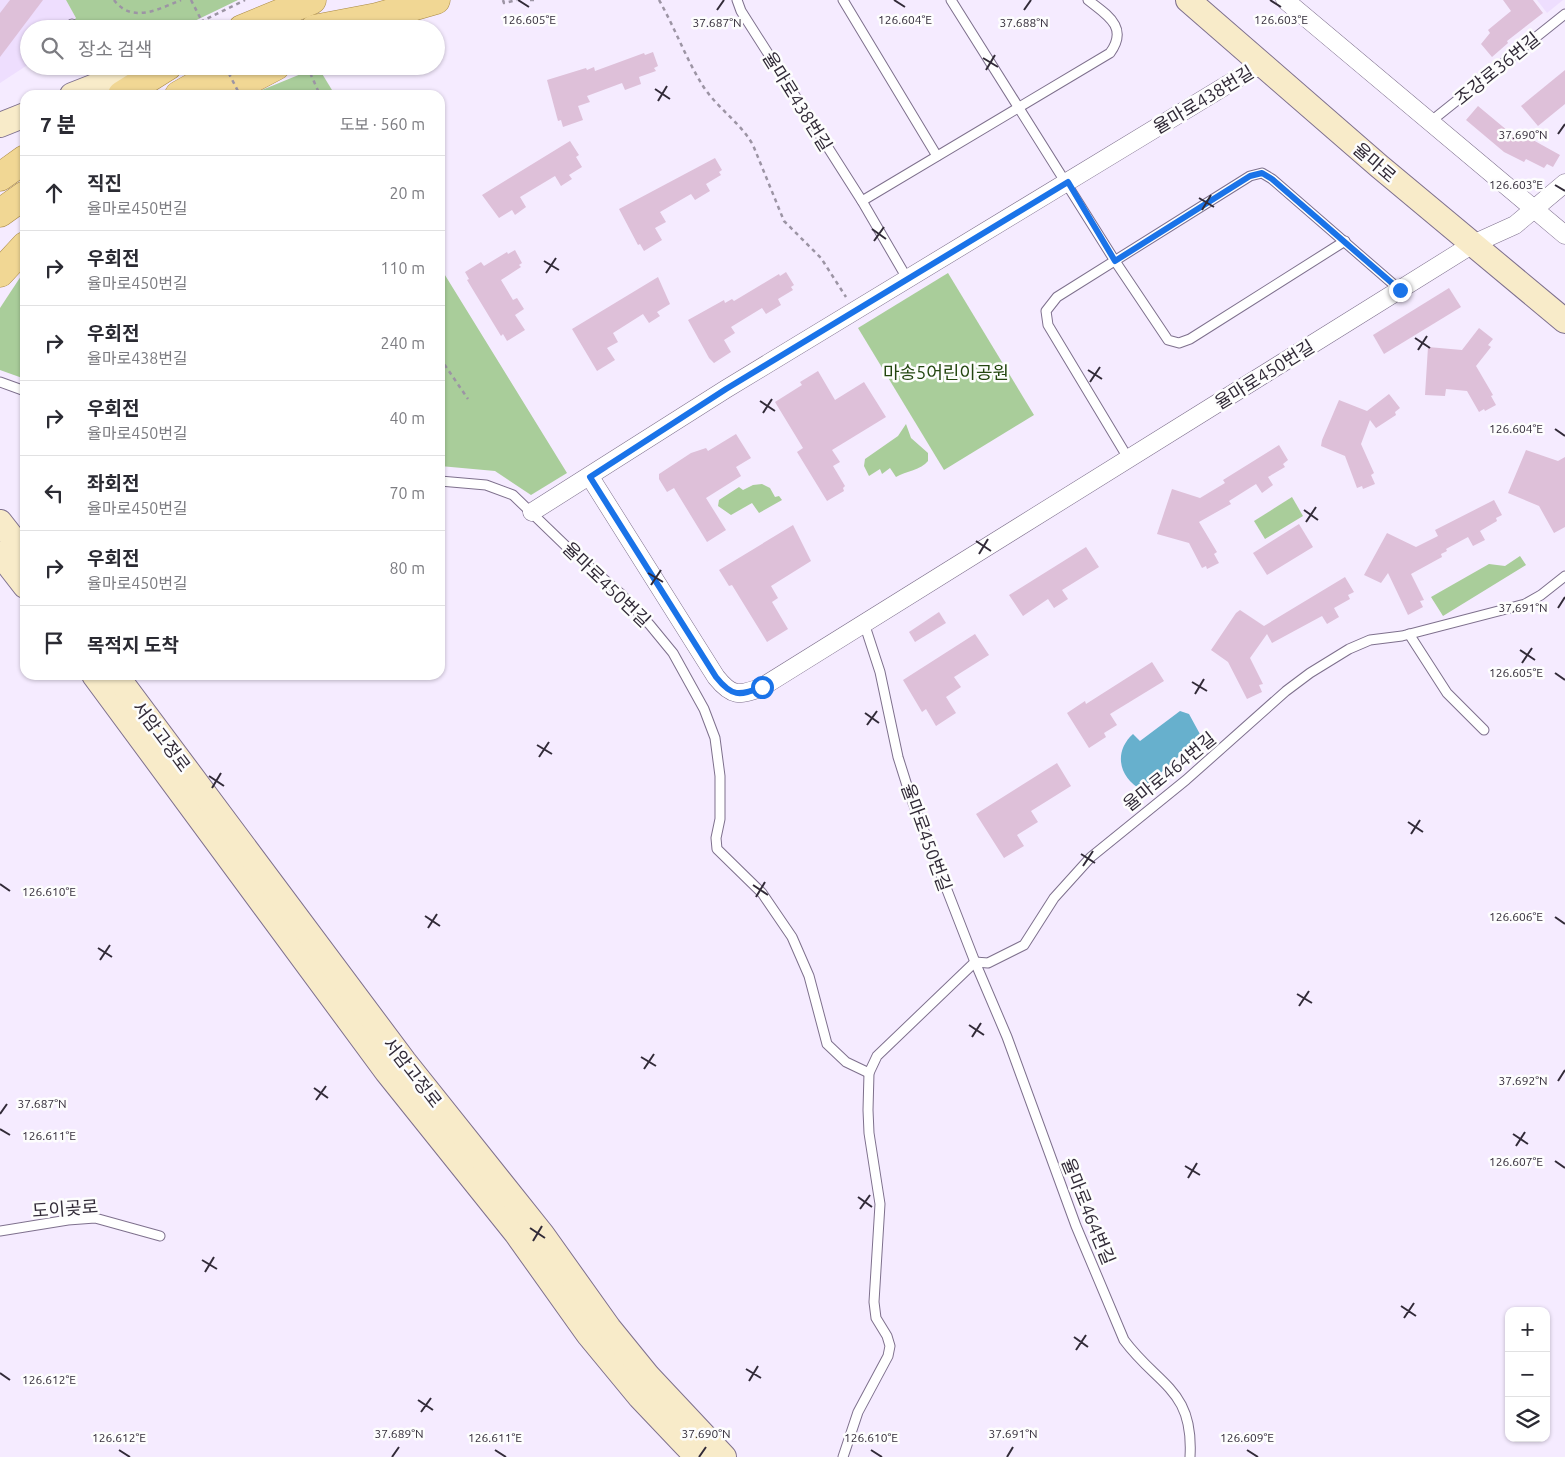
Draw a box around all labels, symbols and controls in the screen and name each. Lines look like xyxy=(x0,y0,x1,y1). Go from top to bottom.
text: 126.605°E xyxy=(502,13,556,26)
text: 126.604°E xyxy=(878,13,932,26)
text: 126.603°E xyxy=(1254,13,1308,26)
text: 37.687°N xyxy=(692,16,742,29)
text: 37.688°N xyxy=(999,16,1049,29)
search box xyxy=(20,20,445,75)
street label: 조강로36번길 xyxy=(1451,28,1543,108)
icon: search xyxy=(38,34,66,62)
text: 장소 검색 xyxy=(78,38,152,60)
street label: 율마로438번길 xyxy=(760,48,836,154)
street label: 율마로438번길 xyxy=(1149,61,1257,137)
text: 7 분 xyxy=(40,112,76,136)
text: 도보 · 560 m xyxy=(340,115,425,133)
text: 37.690°N xyxy=(1498,128,1548,141)
street label: 율마로 xyxy=(1350,138,1400,186)
text: 직진 xyxy=(87,172,122,194)
text: 126.603°E xyxy=(1489,178,1543,191)
icon: ahead xyxy=(40,179,68,207)
text: 20 m xyxy=(389,184,425,202)
text: 율마로450번길 xyxy=(87,199,188,217)
text: 우회전 xyxy=(87,247,139,269)
icon: right xyxy=(40,254,68,282)
text: 110 m xyxy=(380,259,425,277)
text: 율마로450번길 xyxy=(87,274,188,292)
route end xyxy=(1389,279,1412,302)
text: 우회전 xyxy=(87,322,139,344)
icon: right xyxy=(40,329,68,357)
text: 240 m xyxy=(380,334,425,352)
street label: 율마로450번길 xyxy=(1211,336,1317,412)
text: 율마로438번길 xyxy=(87,349,188,367)
park label: 마송5어린이공원 xyxy=(883,362,1009,382)
text: 우회전 xyxy=(87,397,139,419)
icon: right xyxy=(40,404,68,432)
text: 40 m xyxy=(389,409,425,427)
text: 126.604°E xyxy=(1489,422,1543,435)
text: 율마로450번길 xyxy=(87,424,188,442)
text: 좌회전 xyxy=(87,472,139,494)
icon: left xyxy=(40,479,68,507)
text: 70 m xyxy=(389,484,425,502)
text: 율마로450번길 xyxy=(87,499,188,517)
street label: 율마로450번길 xyxy=(559,537,655,631)
text: 우회전 xyxy=(87,547,139,569)
icon: right xyxy=(40,554,68,582)
text: 80 m xyxy=(389,559,425,577)
text: 율마로450번길 xyxy=(87,574,188,592)
text: 37.691°N xyxy=(1498,601,1548,614)
icon: arrive xyxy=(40,629,68,657)
text: 목적지 도착 xyxy=(87,634,179,656)
text: 126.605°E xyxy=(1489,666,1543,679)
route start xyxy=(751,676,774,699)
street label: 서암고정로 xyxy=(129,697,195,775)
street label: 율마로464번길 xyxy=(1119,728,1219,814)
street label: 율마로450번길 xyxy=(898,780,956,894)
text: 126.610°E xyxy=(22,885,76,898)
text: 126.606°E xyxy=(1489,910,1543,923)
street label: 서암고정로 xyxy=(380,1033,446,1111)
text: 37.692°N xyxy=(1498,1074,1548,1087)
text: 37.687°N xyxy=(17,1097,67,1110)
text: 126.611°E xyxy=(22,1129,76,1142)
street label: 율마로464번길 xyxy=(1059,1155,1119,1267)
text: 126.607°E xyxy=(1489,1155,1543,1168)
street label: 도이곶로 xyxy=(31,1196,99,1220)
map controls xyxy=(1505,1307,1550,1442)
button: + xyxy=(1505,1307,1550,1352)
button: − xyxy=(1505,1352,1550,1397)
text: 126.612°E xyxy=(22,1373,76,1386)
button: layers xyxy=(1505,1397,1550,1442)
text: 37.689°N xyxy=(374,1427,424,1440)
text: 37.690°N xyxy=(681,1427,731,1440)
text: 37.691°N xyxy=(988,1427,1038,1440)
text: 126.612°E xyxy=(92,1431,146,1444)
text: 126.611°E xyxy=(468,1431,522,1444)
text: 126.610°E xyxy=(844,1431,898,1444)
text: 126.609°E xyxy=(1220,1431,1274,1444)

